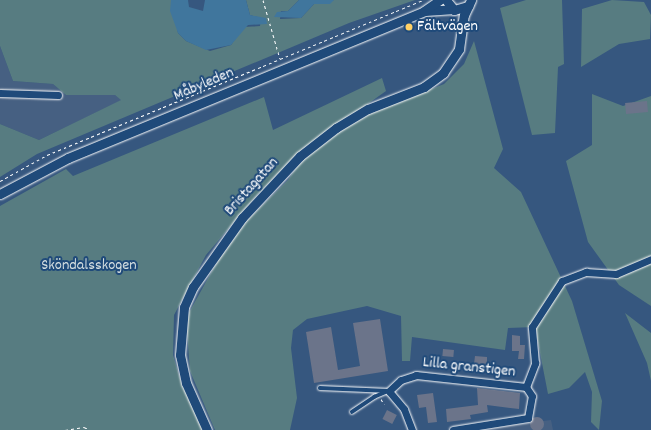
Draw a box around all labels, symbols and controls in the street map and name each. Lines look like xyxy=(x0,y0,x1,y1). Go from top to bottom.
place label: Fältvägen xyxy=(417,17,478,37)
marker: Fältvägen xyxy=(404,22,414,32)
street label: Måbyleden xyxy=(171,64,237,106)
street label: Bristagatan xyxy=(221,154,283,220)
park label: Sköndalsskogen xyxy=(41,256,137,276)
street label: Lilla granstigen xyxy=(422,354,516,382)

